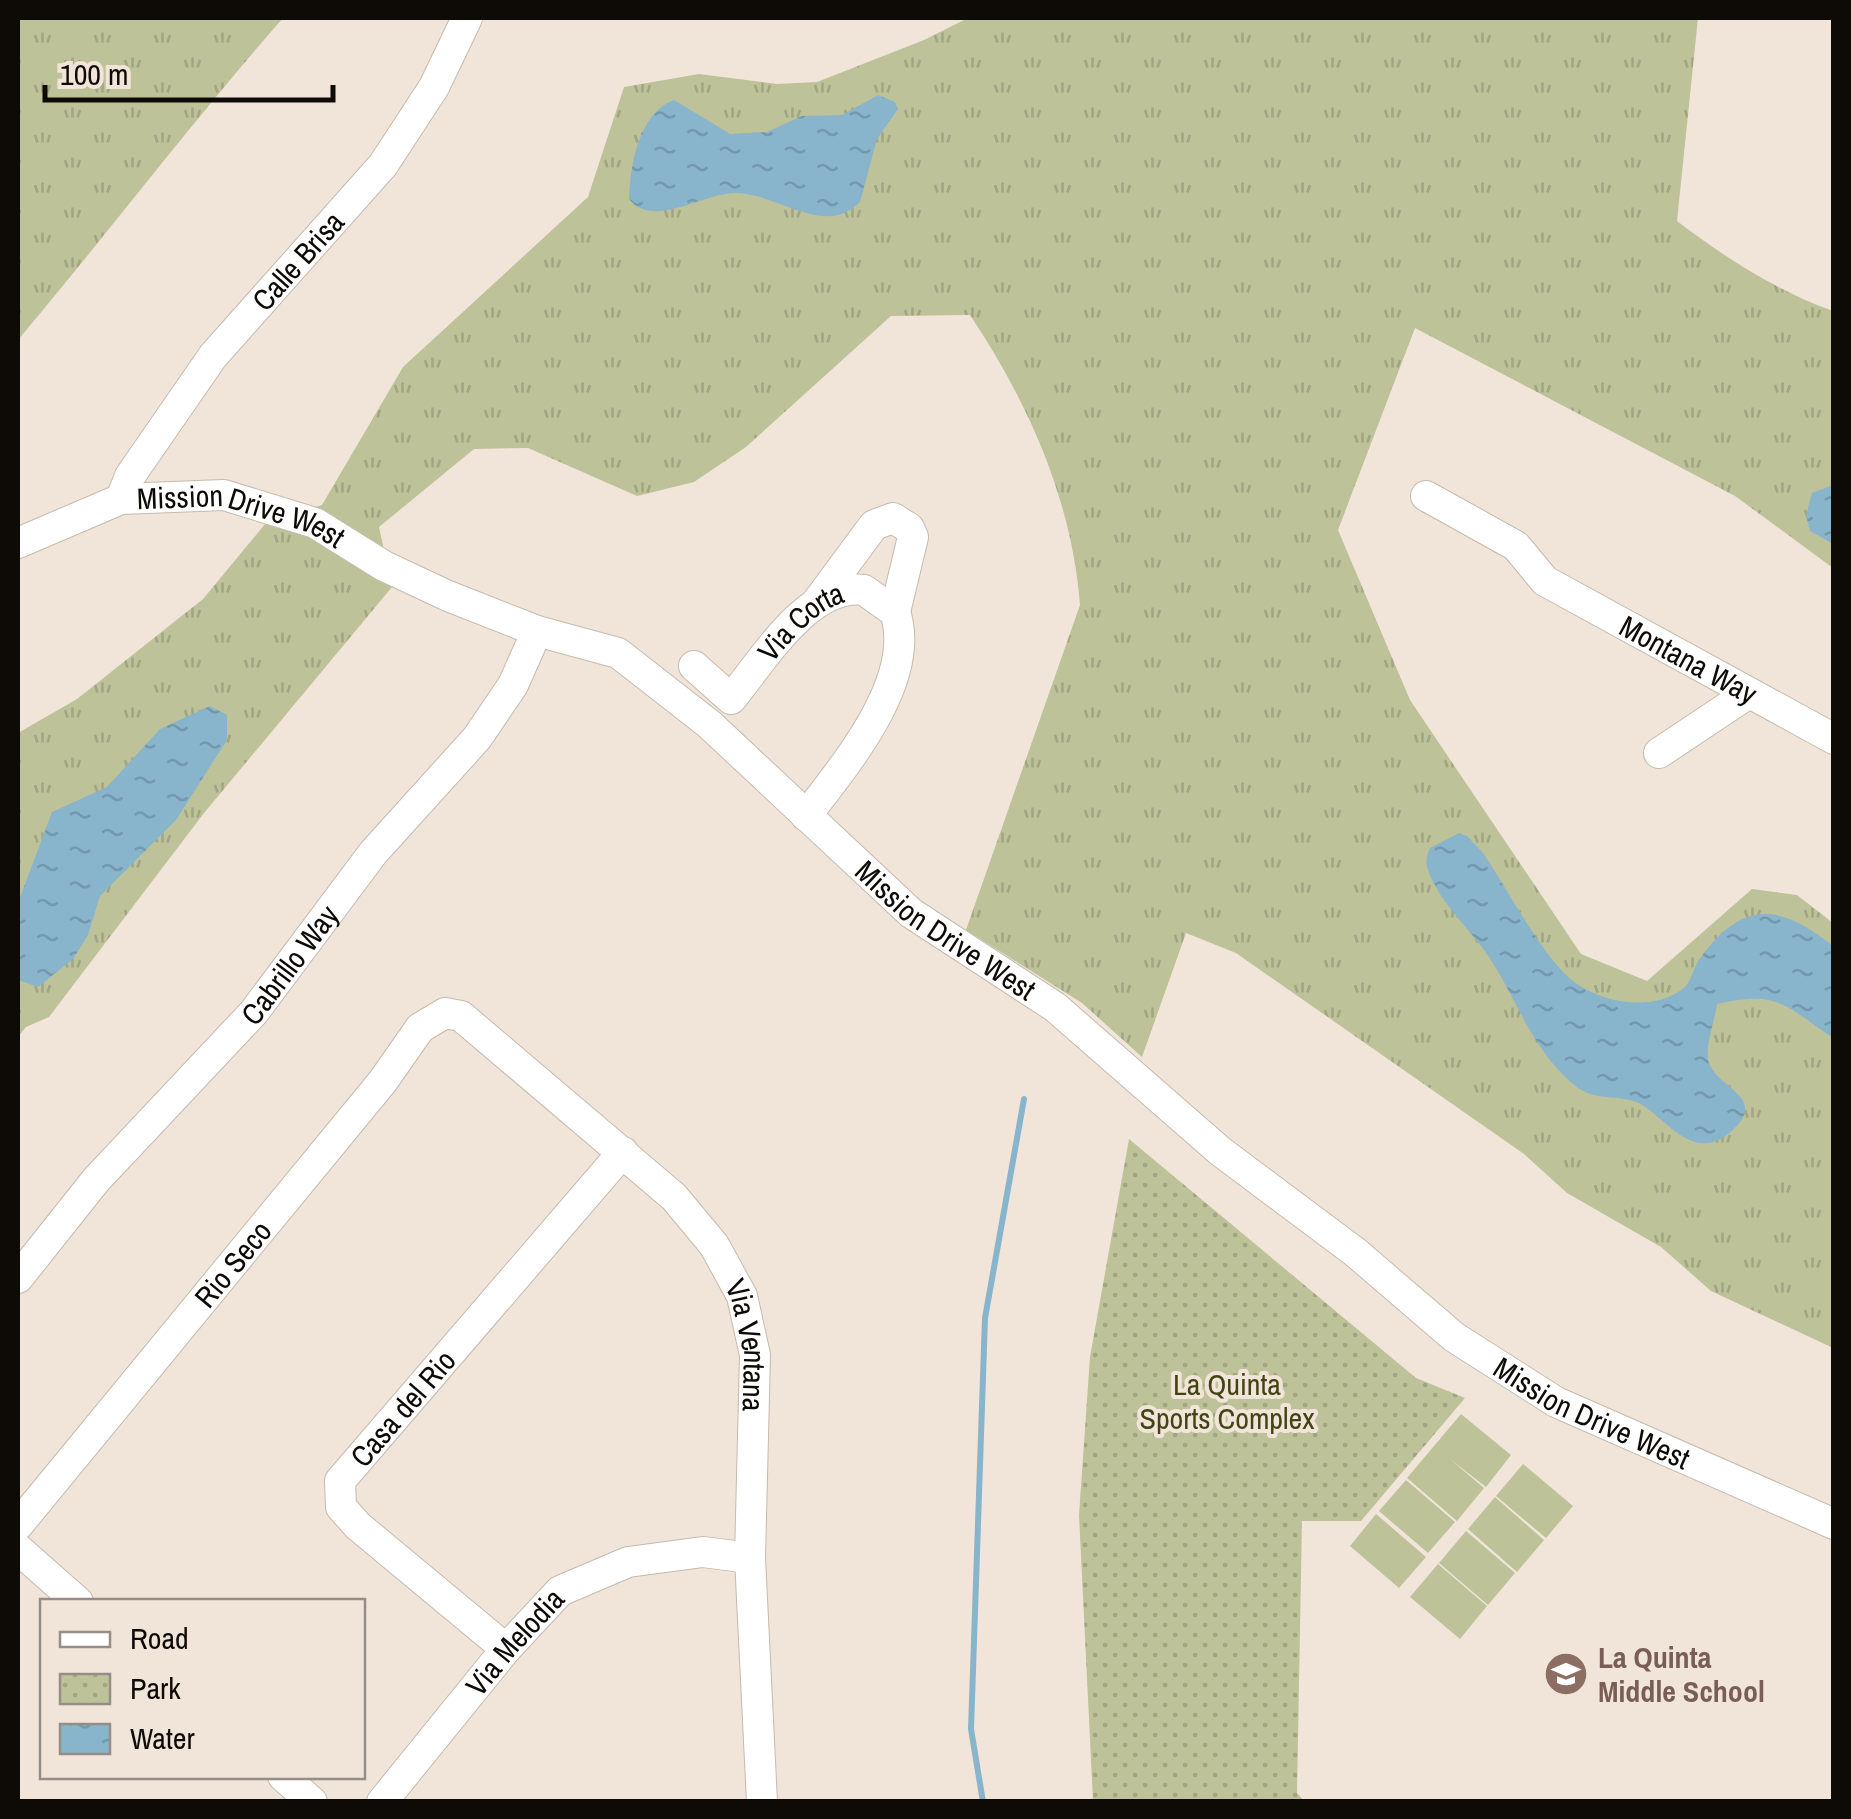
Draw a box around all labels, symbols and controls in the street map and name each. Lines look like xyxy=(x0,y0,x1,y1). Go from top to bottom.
scale bar xyxy=(45,40,332,102)
text: 100 m xyxy=(60,54,128,94)
street label: Calle Brisa xyxy=(243,202,353,319)
street label: Mission Drive West xyxy=(136,475,353,557)
street label: Via Corta xyxy=(748,572,849,669)
street label: Montana Way xyxy=(1613,606,1765,714)
street label: Mission Drive West xyxy=(847,851,1044,1009)
street label: Cabrillo Way xyxy=(232,896,348,1034)
street label: Rio Seco xyxy=(185,1212,280,1316)
street label: Via Ventana xyxy=(716,1272,775,1412)
street label: Casa del Rio xyxy=(341,1341,464,1475)
street label: Mission Drive West xyxy=(1486,1347,1696,1478)
park label: La Quinta Sports Complex xyxy=(1140,1364,1315,1438)
street label: Via Melodia xyxy=(456,1579,573,1704)
legend xyxy=(40,1599,365,1779)
text: Road xyxy=(130,1618,189,1658)
place label: La Quinta Middle School xyxy=(1598,1637,1765,1711)
school or university icon: La Quinta Middle School xyxy=(1543,1651,1589,1697)
text: Park xyxy=(130,1668,181,1708)
text: Water xyxy=(130,1718,196,1758)

